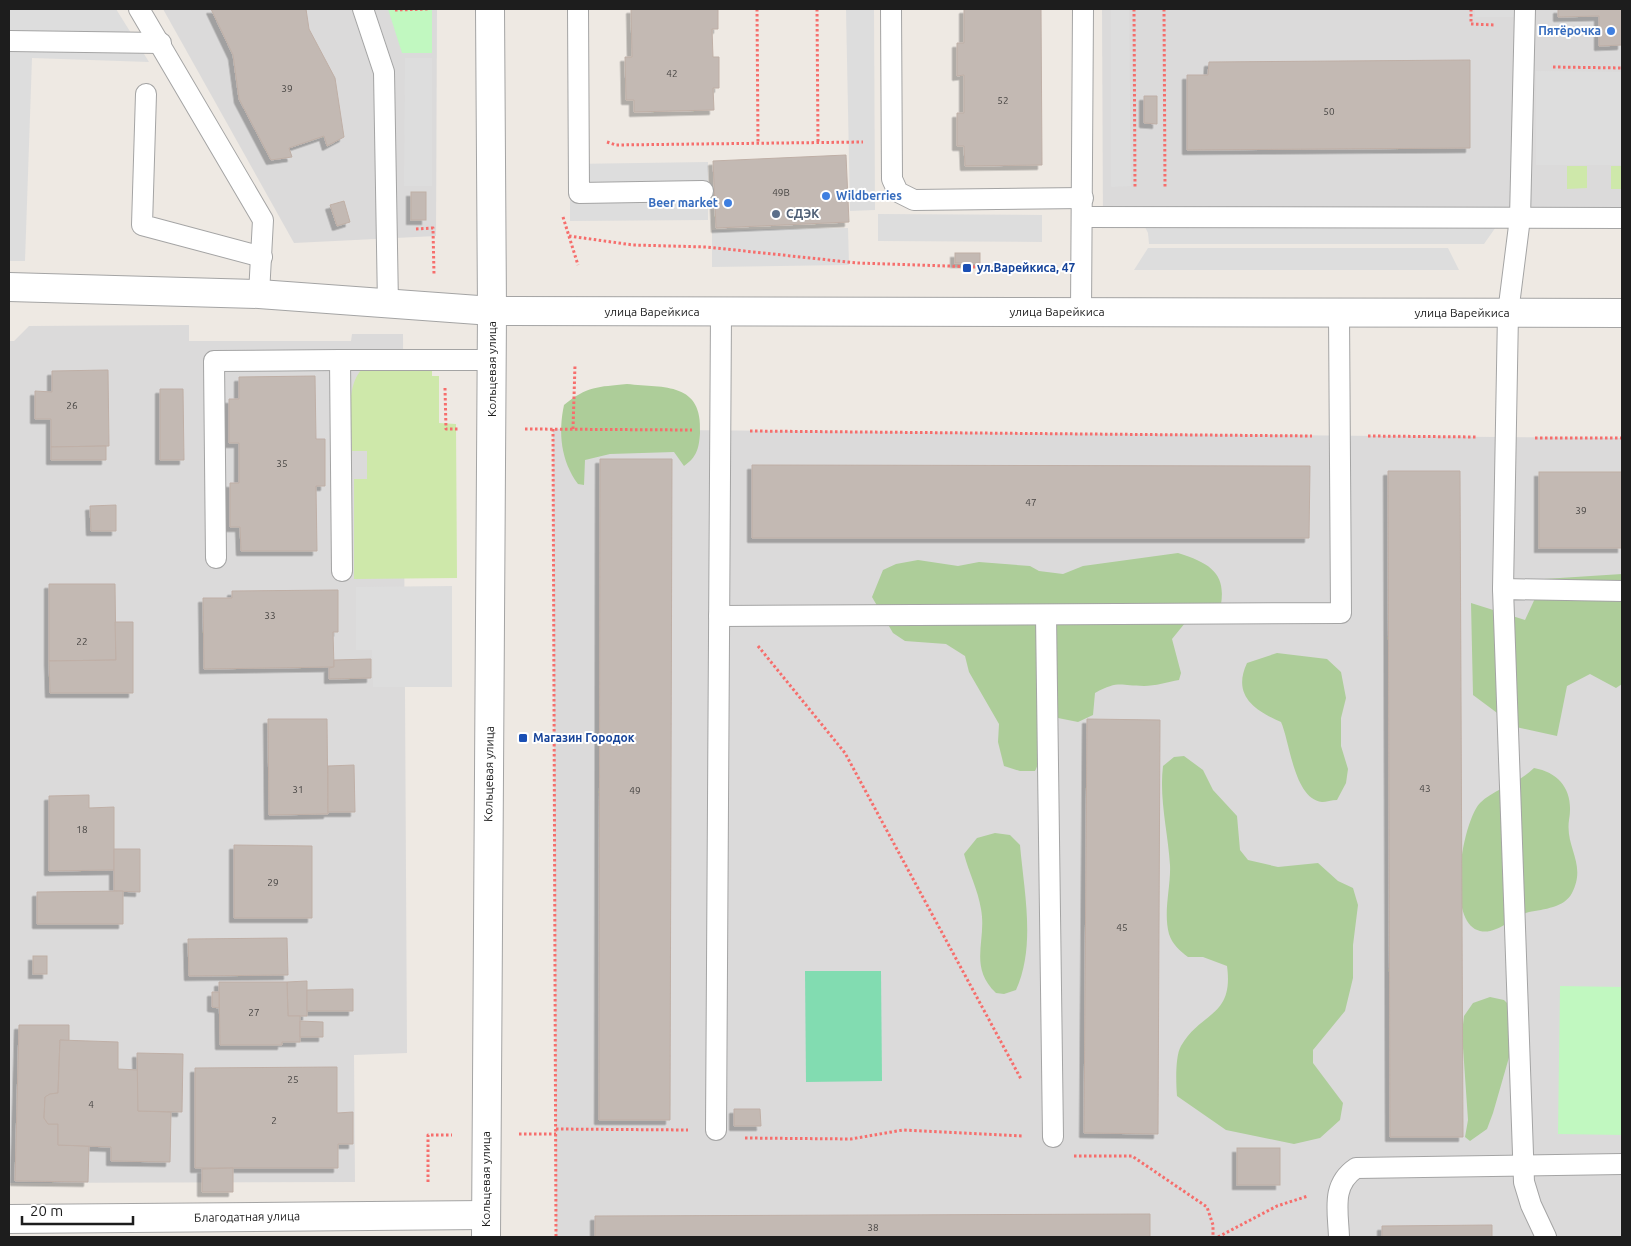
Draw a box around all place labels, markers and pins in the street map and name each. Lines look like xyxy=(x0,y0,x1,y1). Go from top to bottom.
place label: Пятёрочка xyxy=(1538,24,1601,37)
marker: Пятёрочка xyxy=(1605,25,1617,37)
place label: Wildberries xyxy=(836,189,902,202)
marker: Wildberries xyxy=(820,190,832,202)
place label: Beer market xyxy=(648,196,718,209)
marker: Beer market xyxy=(722,197,734,209)
place label: СДЭК xyxy=(786,207,819,220)
marker: СДЭК xyxy=(770,208,782,220)
place label: ул.Варейкиса, 47 xyxy=(977,261,1076,274)
marker: ул.Варейкиса, 47 xyxy=(961,262,973,274)
place label: Магазин Городок xyxy=(533,731,635,744)
marker: Магазин Городок xyxy=(517,732,529,744)

